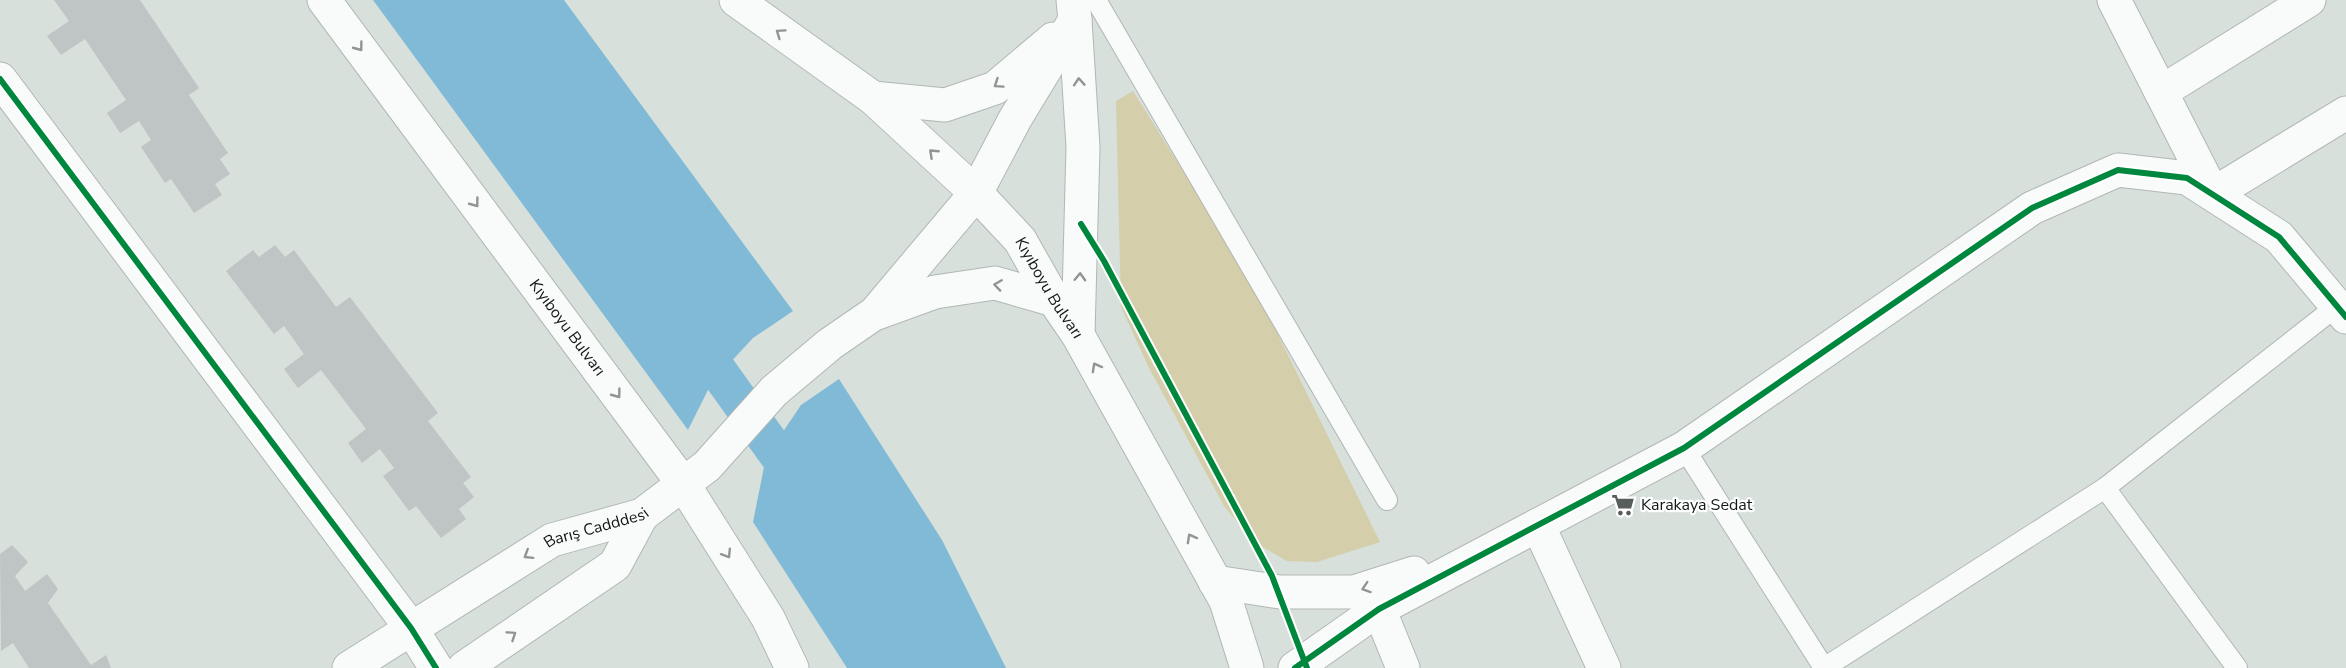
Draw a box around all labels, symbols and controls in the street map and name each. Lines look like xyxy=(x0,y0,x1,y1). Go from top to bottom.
one-way arrow xyxy=(776,29,787,40)
one-way arrow xyxy=(352,40,363,51)
one-way arrow xyxy=(993,77,1004,88)
one-way arrow xyxy=(1072,78,1085,87)
one-way arrow xyxy=(929,149,940,160)
one-way arrow xyxy=(468,197,479,208)
street label: Kıyıboyu Bulvarı xyxy=(1010,233,1089,342)
one-way arrow xyxy=(1074,272,1086,281)
street label: Kıyıboyu Bulvarı xyxy=(524,275,610,381)
one-way arrow xyxy=(993,280,1003,292)
one-way arrow xyxy=(1092,363,1103,374)
one-way arrow xyxy=(609,387,620,398)
supermarket icon: Karakaya Sedat xyxy=(1610,492,1636,518)
place label: Karakaya Sedat xyxy=(1641,494,1753,516)
street label: Barış Cadddesi xyxy=(540,502,654,553)
one-way arrow xyxy=(1186,534,1198,544)
one-way arrow xyxy=(524,547,534,559)
one-way arrow xyxy=(720,548,732,558)
one-way arrow xyxy=(1361,581,1372,594)
one-way arrow xyxy=(506,631,517,642)

